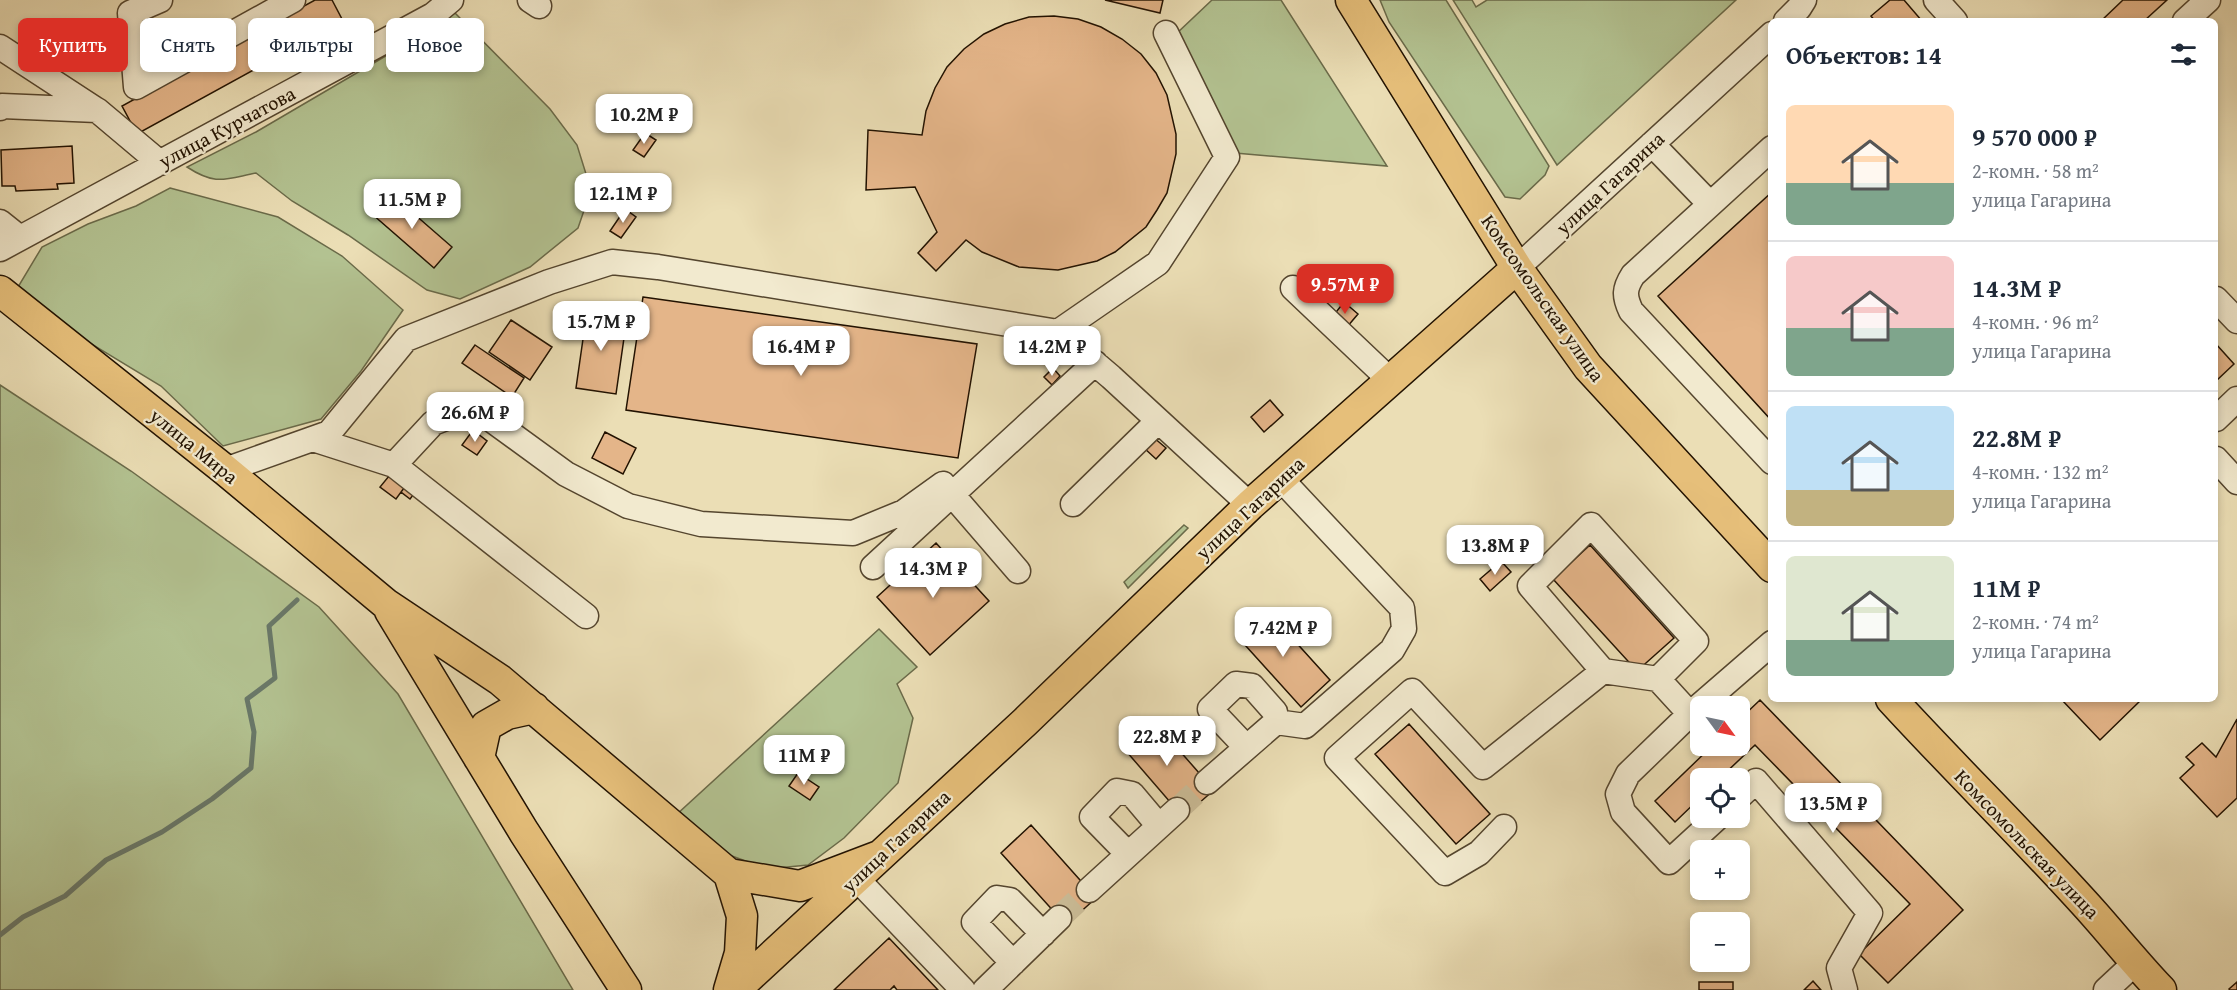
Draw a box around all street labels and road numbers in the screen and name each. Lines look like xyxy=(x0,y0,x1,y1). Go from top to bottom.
street label: улица Курчатова xyxy=(152,78,301,175)
street label: улица Гагарина xyxy=(1548,124,1671,241)
street label: Комсомольская улица xyxy=(1475,208,1612,388)
street label: улица Мира xyxy=(143,400,245,491)
street label: улица Гагарина xyxy=(1188,449,1311,566)
street label: Комсомольская улица xyxy=(1948,762,2107,925)
street label: улица Гагарина xyxy=(834,782,957,899)

